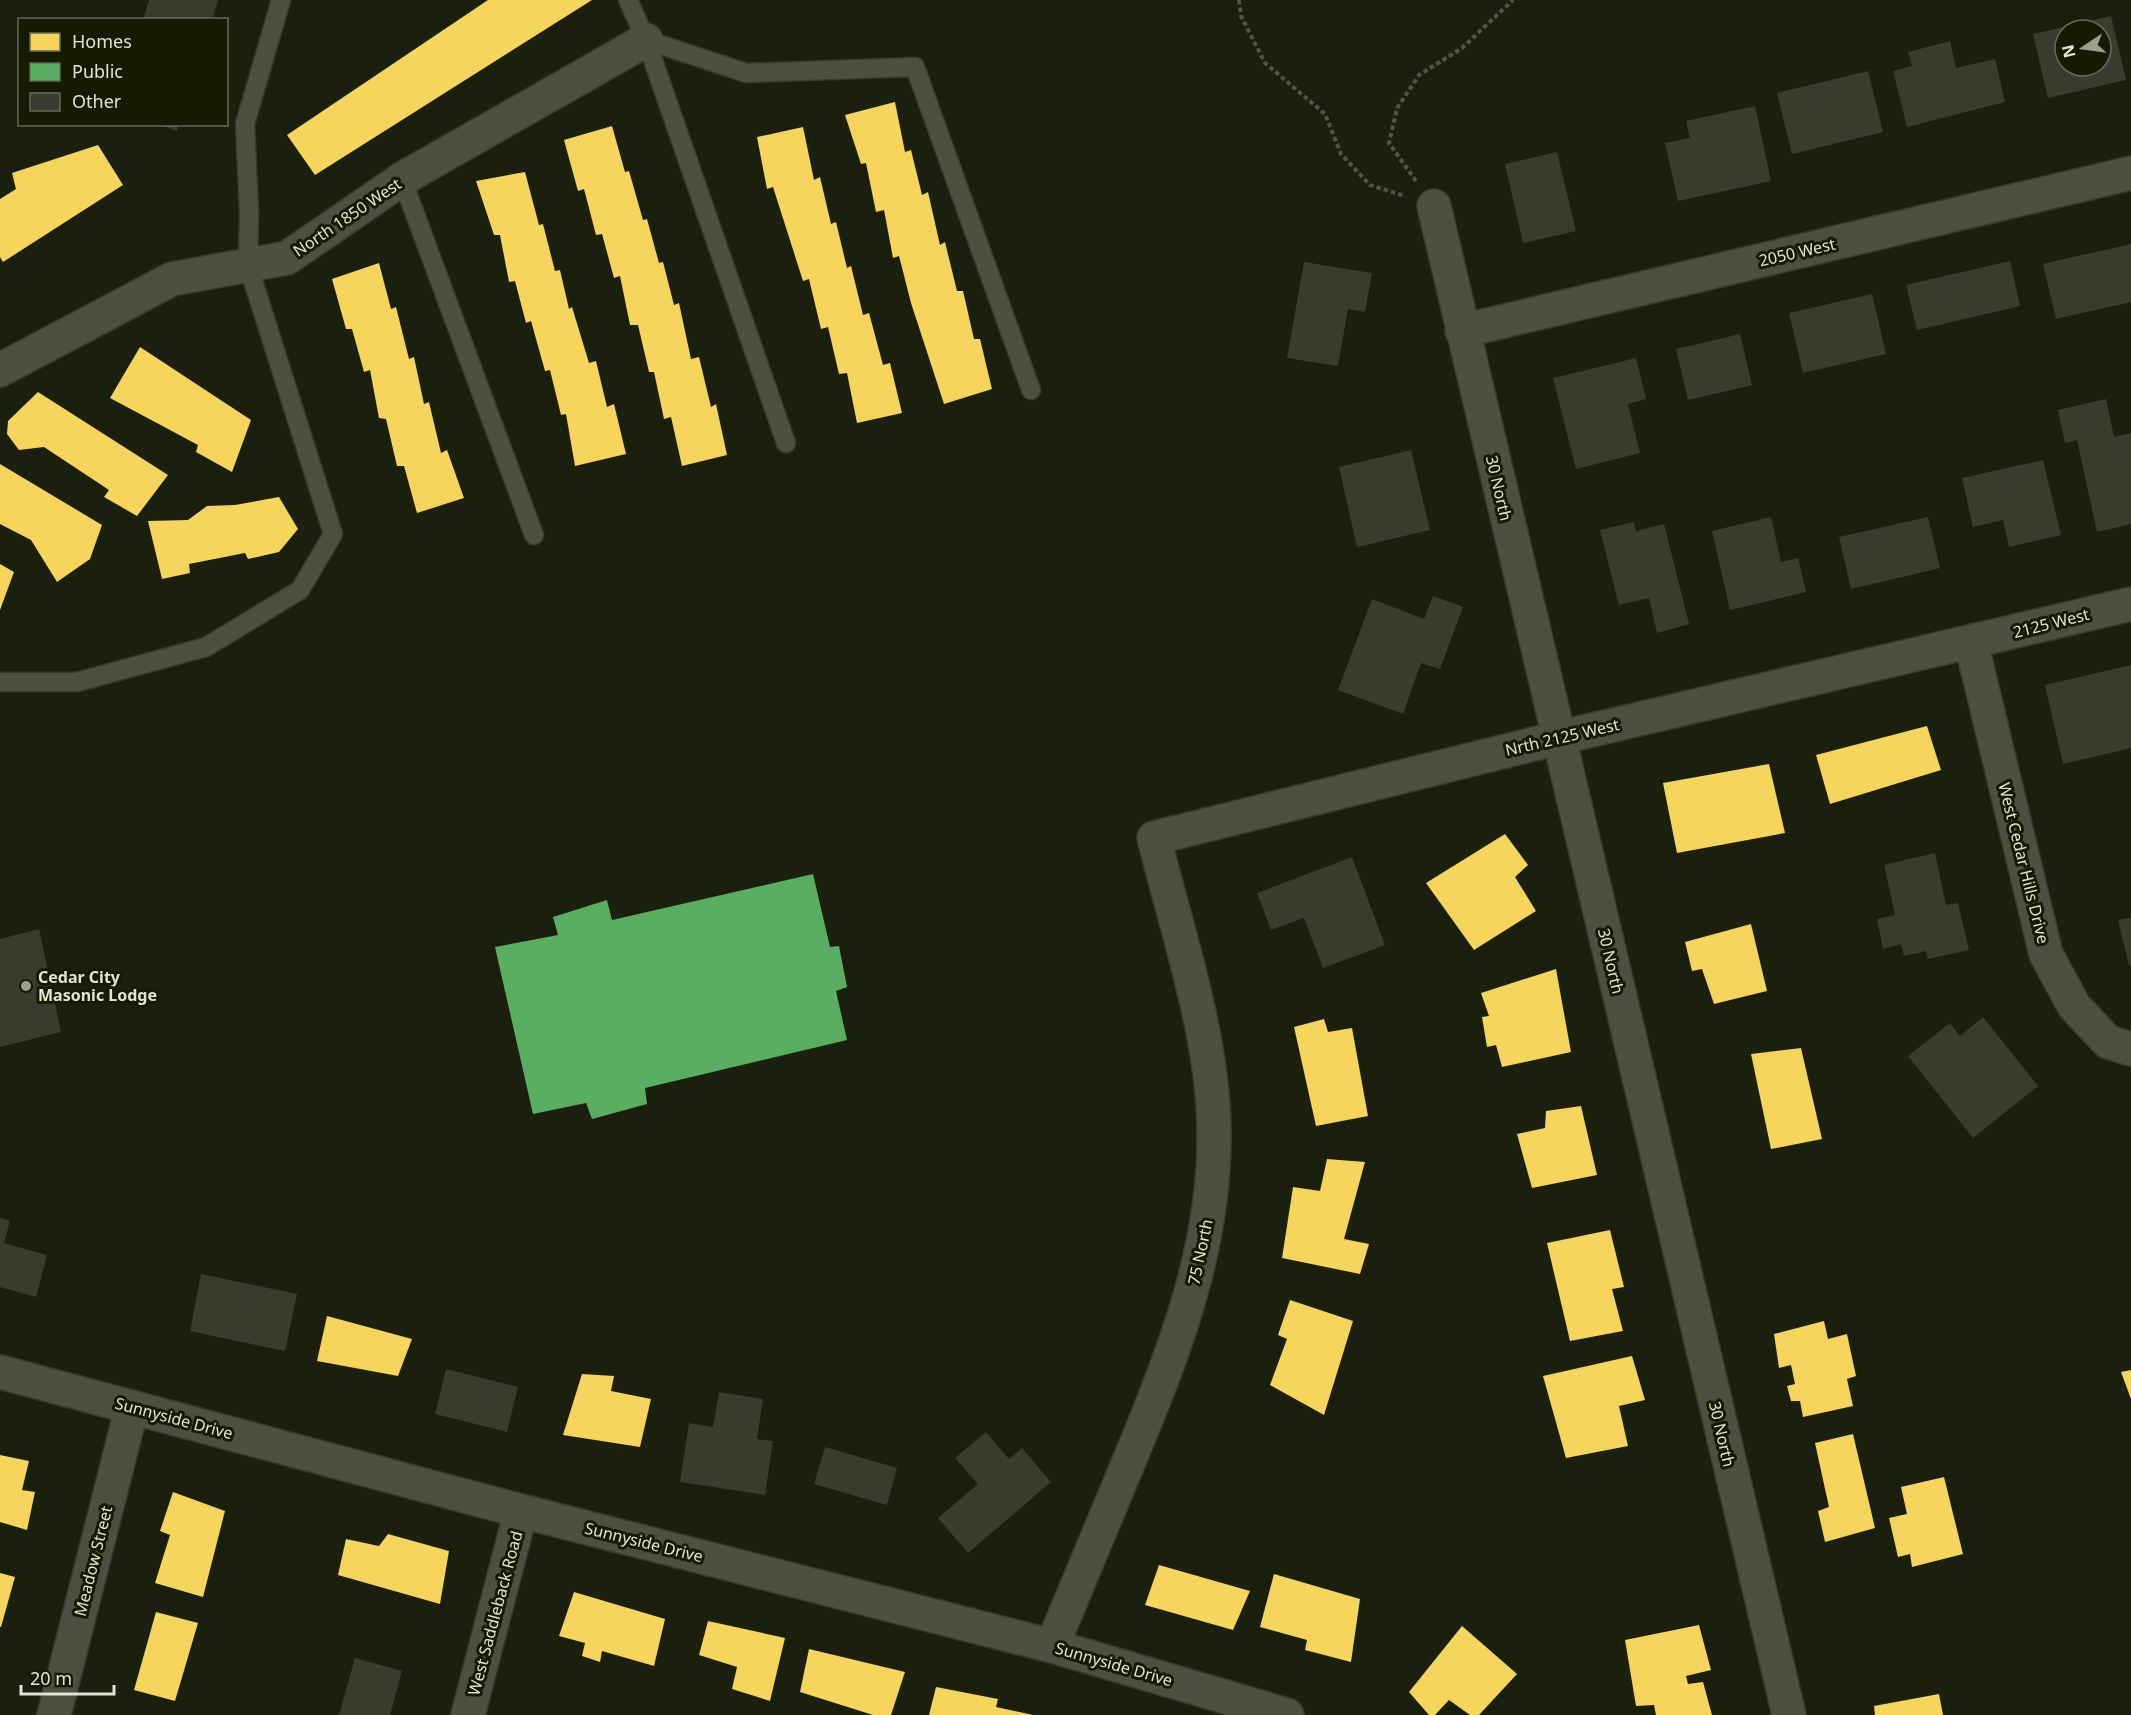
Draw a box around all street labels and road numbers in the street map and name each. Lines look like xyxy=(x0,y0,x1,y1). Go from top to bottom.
street label: North 1850 West xyxy=(289,173,406,261)
street label: 2050 West xyxy=(1757,232,1838,271)
street label: 30 North xyxy=(1481,453,1517,523)
street label: 2125 West xyxy=(2011,603,2092,643)
street label: Nrth 2125 West xyxy=(1503,713,1621,761)
street label: West Cedar Hills Drive xyxy=(1993,780,2055,946)
street label: 30 North xyxy=(1593,926,1629,996)
street label: 75 North xyxy=(1182,1217,1218,1287)
street label: Sunnyside Drive xyxy=(113,1392,235,1444)
street label: 30 North xyxy=(1704,1399,1740,1469)
street label: Meadow Street xyxy=(69,1503,117,1619)
street label: Sunnyside Drive xyxy=(583,1517,705,1567)
street label: West Saddleback Road xyxy=(462,1528,528,1698)
street label: Sunnyside Drive xyxy=(1053,1637,1175,1691)

